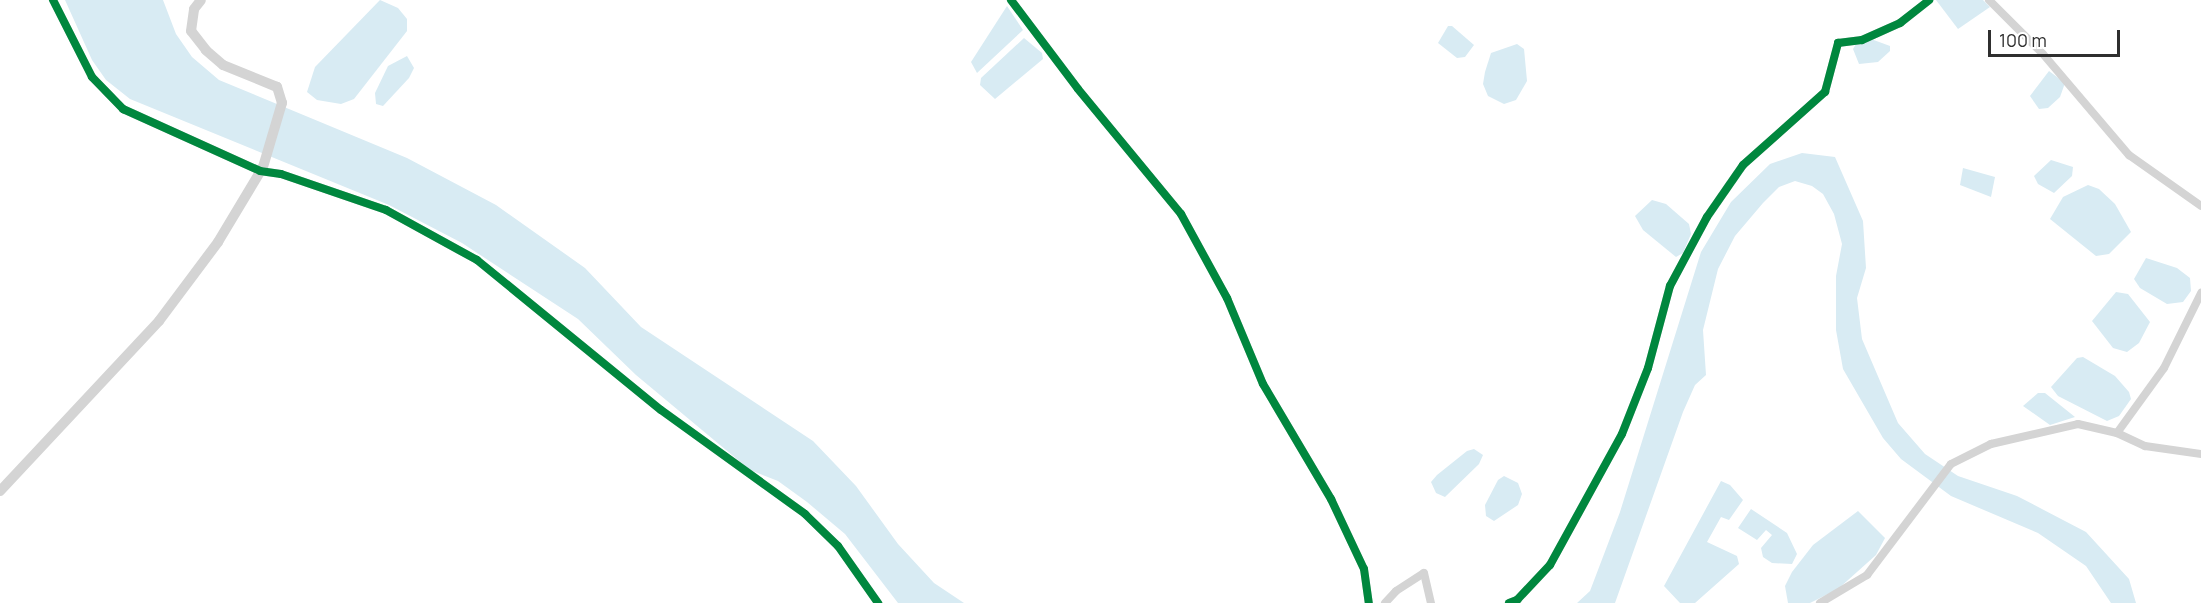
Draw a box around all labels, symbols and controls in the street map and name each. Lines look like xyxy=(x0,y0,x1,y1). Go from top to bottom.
scale bar xyxy=(1991,18,2123,56)
text: 100 m xyxy=(1999,28,2047,52)

